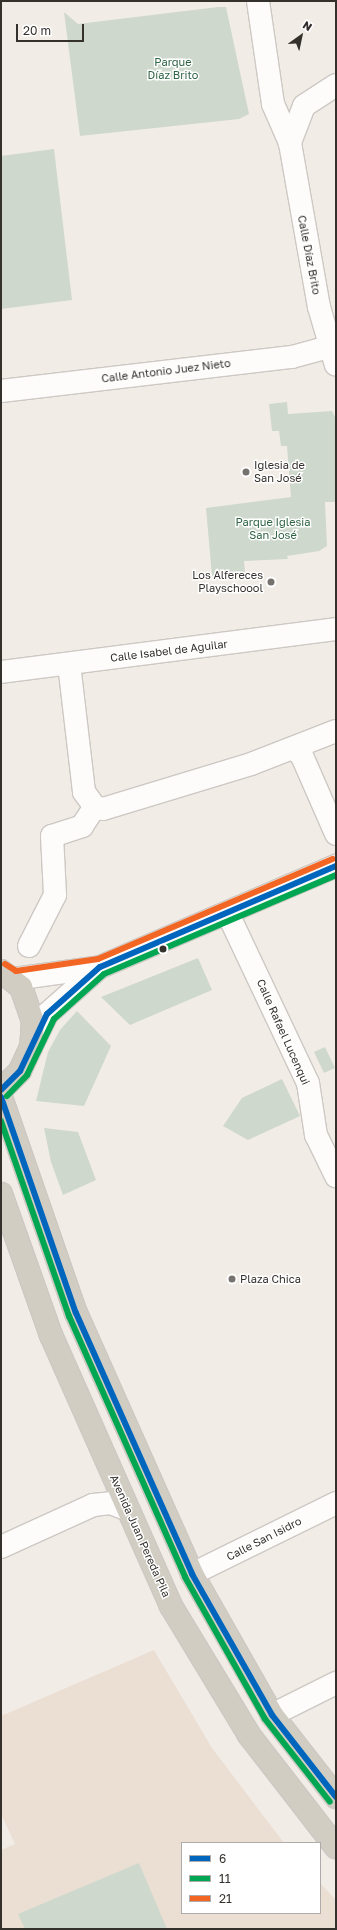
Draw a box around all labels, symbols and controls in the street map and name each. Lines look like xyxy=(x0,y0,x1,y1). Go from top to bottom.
scale bar xyxy=(18,16,86,42)
north arrow xyxy=(281,16,321,56)
text: N xyxy=(301,18,315,33)
text: 20 m xyxy=(23,23,51,38)
park label: Parque Díaz Brito xyxy=(148,56,198,82)
street label: Calle Díaz Brito xyxy=(295,214,323,296)
street label: Calle Antonio Juez Nieto xyxy=(101,357,231,385)
place label: Iglesia de San José xyxy=(254,459,305,485)
marker: Iglesia de San José xyxy=(241,467,251,477)
park label: Parque Iglesia San José xyxy=(235,516,311,542)
place label: Los Alfereces Playschoool xyxy=(192,569,263,595)
marker: Los Alfereces Playschoool xyxy=(266,577,276,587)
street label: Calle Isabel de Aguilar xyxy=(110,637,228,665)
unlabelled marker xyxy=(158,944,168,954)
street label: Calle Rafael Lucenqui xyxy=(254,977,312,1087)
place label: Plaza Chica xyxy=(240,1272,301,1286)
marker: Plaza Chica xyxy=(227,1274,237,1284)
street label: Avenida Juan Pereda Pila xyxy=(107,1473,173,1599)
street label: Calle San Isidro xyxy=(224,1514,304,1564)
legend xyxy=(181,1842,321,1914)
text: 6 xyxy=(219,1851,226,1866)
text: 11 xyxy=(219,1871,231,1886)
text: 21 xyxy=(219,1891,232,1906)

